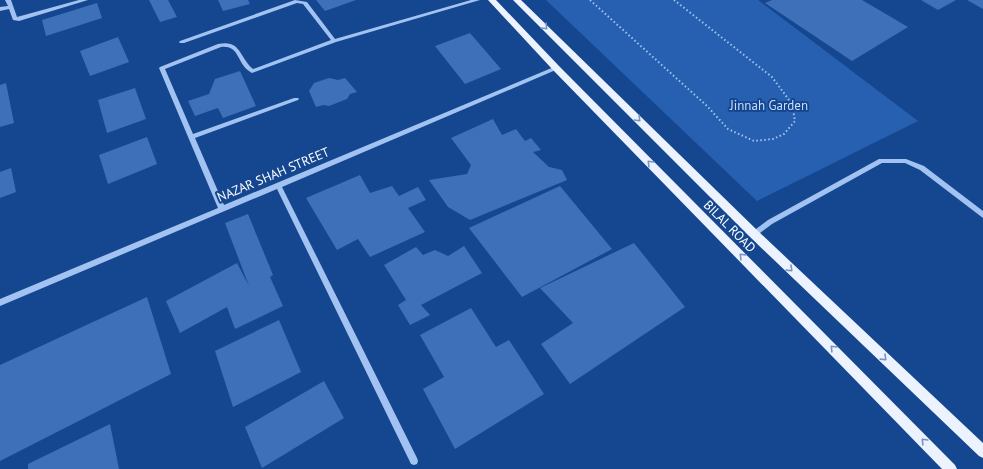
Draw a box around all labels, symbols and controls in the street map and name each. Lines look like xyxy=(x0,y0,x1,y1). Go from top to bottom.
one-way arrow xyxy=(540,23,548,30)
park label: Jinnah Garden xyxy=(729,97,808,114)
one-way arrow xyxy=(633,114,641,122)
street label: NAZAR SHAH STREET xyxy=(215,143,332,206)
one-way arrow xyxy=(647,160,655,168)
street label: BILAL ROAD xyxy=(700,197,759,256)
one-way arrow xyxy=(739,253,746,261)
one-way arrow xyxy=(785,264,793,272)
one-way arrow xyxy=(830,345,838,353)
one-way arrow xyxy=(880,354,887,361)
one-way arrow xyxy=(921,438,929,446)

